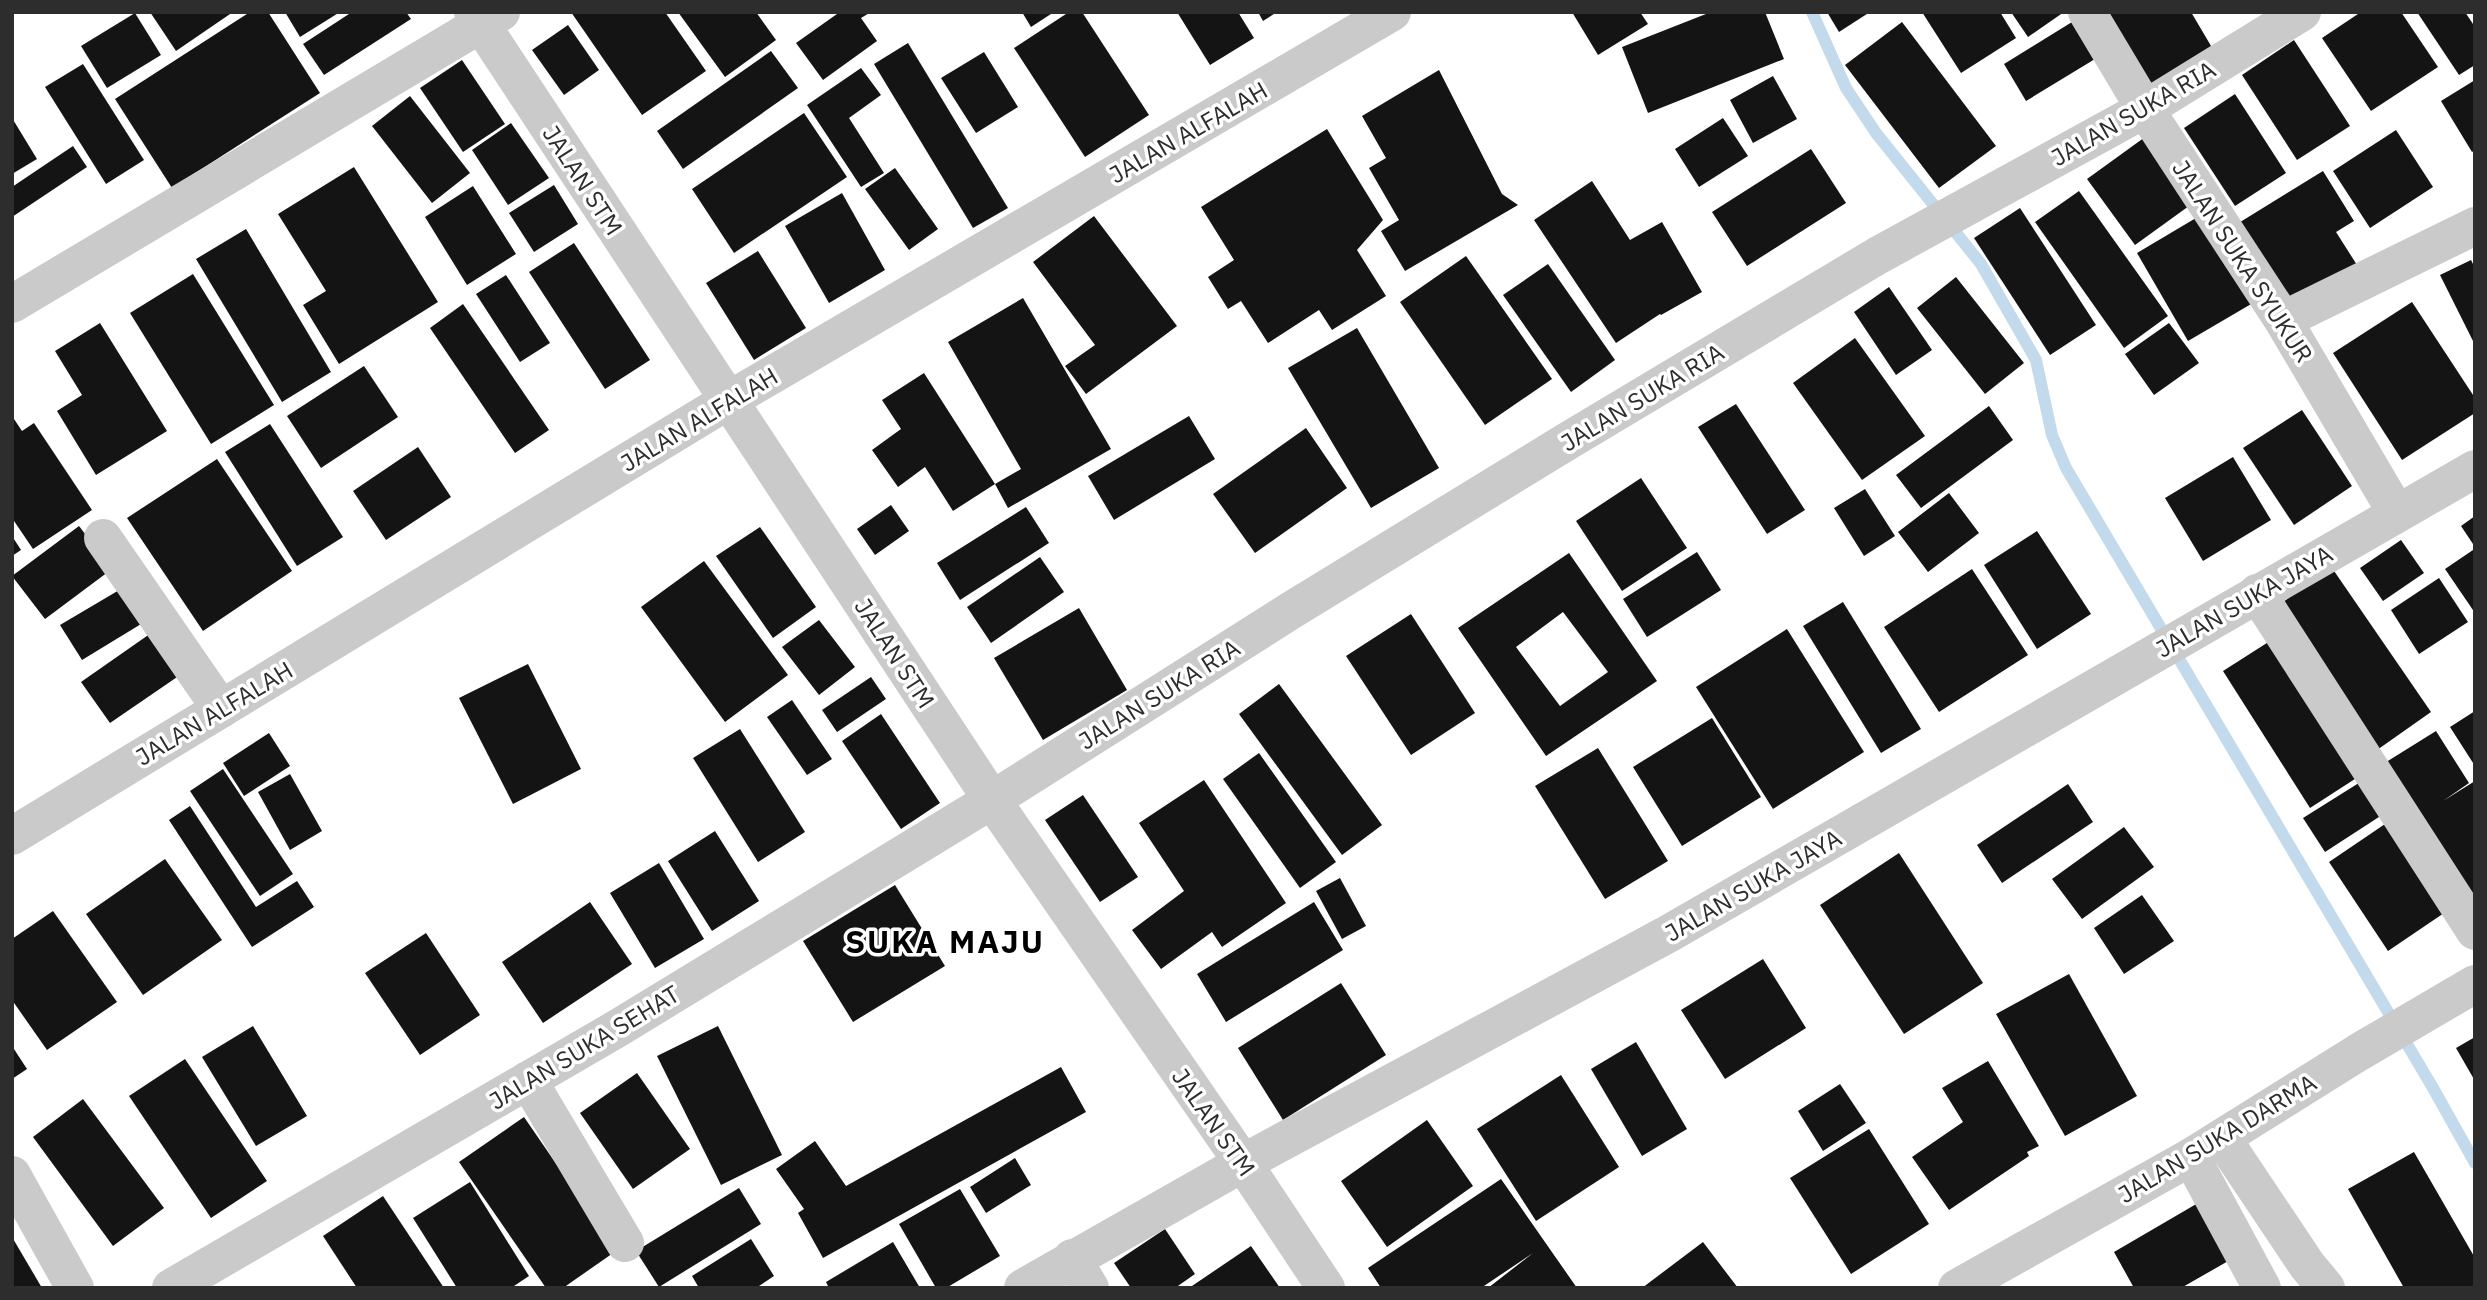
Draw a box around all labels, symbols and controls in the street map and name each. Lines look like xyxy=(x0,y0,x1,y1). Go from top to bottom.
street label: JALAN SUKA RIA xyxy=(2045,53,2221,173)
street label: JALAN ALFALAH xyxy=(1103,74,1273,190)
street label: JALAN STM xyxy=(536,119,630,241)
street label: JALAN SUKA SYUKUR xyxy=(2165,154,2321,368)
street label: JALAN SUKA RIA xyxy=(1555,336,1729,458)
street label: JALAN ALFALAH xyxy=(614,359,784,479)
street label: JALAN SUKA JAYA xyxy=(2150,537,2338,665)
street label: JALAN STM xyxy=(848,592,942,714)
street label: JALAN SUKA RIA xyxy=(1072,631,1246,757)
street label: JALAN ALFALAH xyxy=(129,653,299,773)
street label: JALAN SUKA JAYA xyxy=(1659,821,1847,949)
district label: SUKA MAJU xyxy=(845,920,1045,962)
street label: JALAN SUKA SEHAT xyxy=(483,977,685,1117)
street label: JALAN STM xyxy=(1165,1062,1263,1182)
street label: JALAN SUKA DARMA xyxy=(2112,1066,2322,1210)

